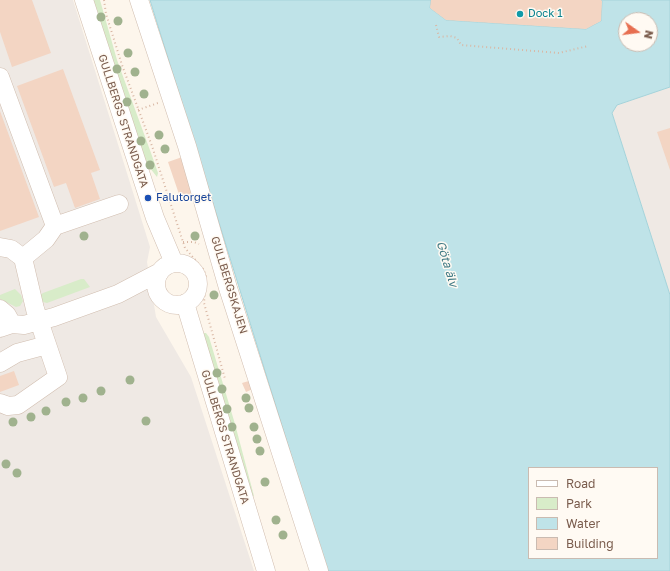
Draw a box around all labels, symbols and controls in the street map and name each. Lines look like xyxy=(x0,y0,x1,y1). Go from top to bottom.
place label: Dock 1 xyxy=(528,7,563,21)
marker: Dock 1 xyxy=(515,9,525,19)
north arrow xyxy=(618,12,658,52)
text: N xyxy=(642,29,656,40)
street label: GULLBERGS STRANDGATA xyxy=(95,53,151,189)
place label: Falutorget xyxy=(156,191,211,205)
marker: Falutorget xyxy=(143,193,153,203)
street label: GULLBERGSKAJEN xyxy=(208,235,250,335)
water label: Göta älv xyxy=(433,239,461,289)
street label: GULLBERGS STRANDGATA xyxy=(198,368,252,506)
legend xyxy=(528,467,658,559)
text: Road xyxy=(566,476,595,491)
text: Park xyxy=(566,496,592,511)
text: Water xyxy=(566,516,600,531)
text: Building xyxy=(566,536,614,551)

